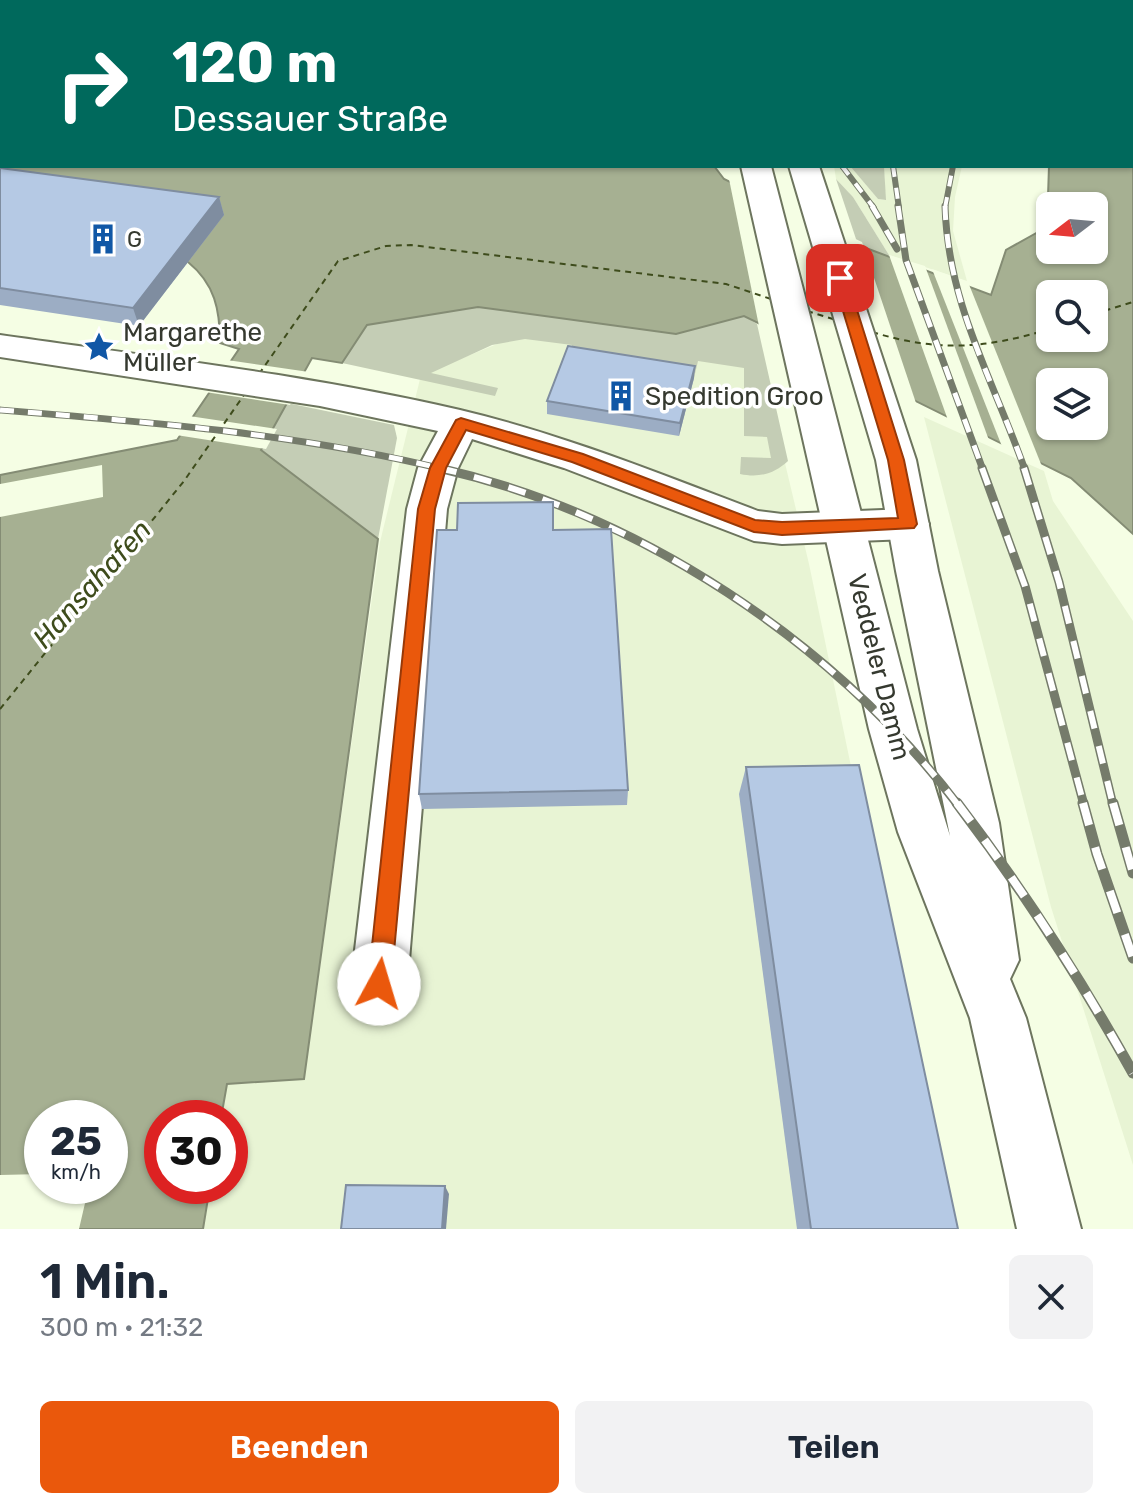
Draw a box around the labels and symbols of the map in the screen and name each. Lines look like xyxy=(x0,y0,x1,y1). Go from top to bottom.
north arrow xyxy=(1036,192,1108,264)
building icon: G xyxy=(86,222,120,256)
place label: G xyxy=(127,226,142,253)
pin xyxy=(806,244,874,312)
place label: Margarethe Müller xyxy=(123,317,262,378)
place icon: Margarethe Müller xyxy=(82,330,116,364)
building icon: Spedition Groo xyxy=(604,379,638,413)
place label: Spedition Groo xyxy=(645,381,824,412)
water label: Hansahafen xyxy=(26,513,158,655)
street label: Veddeler Damm xyxy=(841,571,917,763)
position arrow xyxy=(337,942,421,1026)
speed limit sign: 30 xyxy=(144,1100,248,1204)

